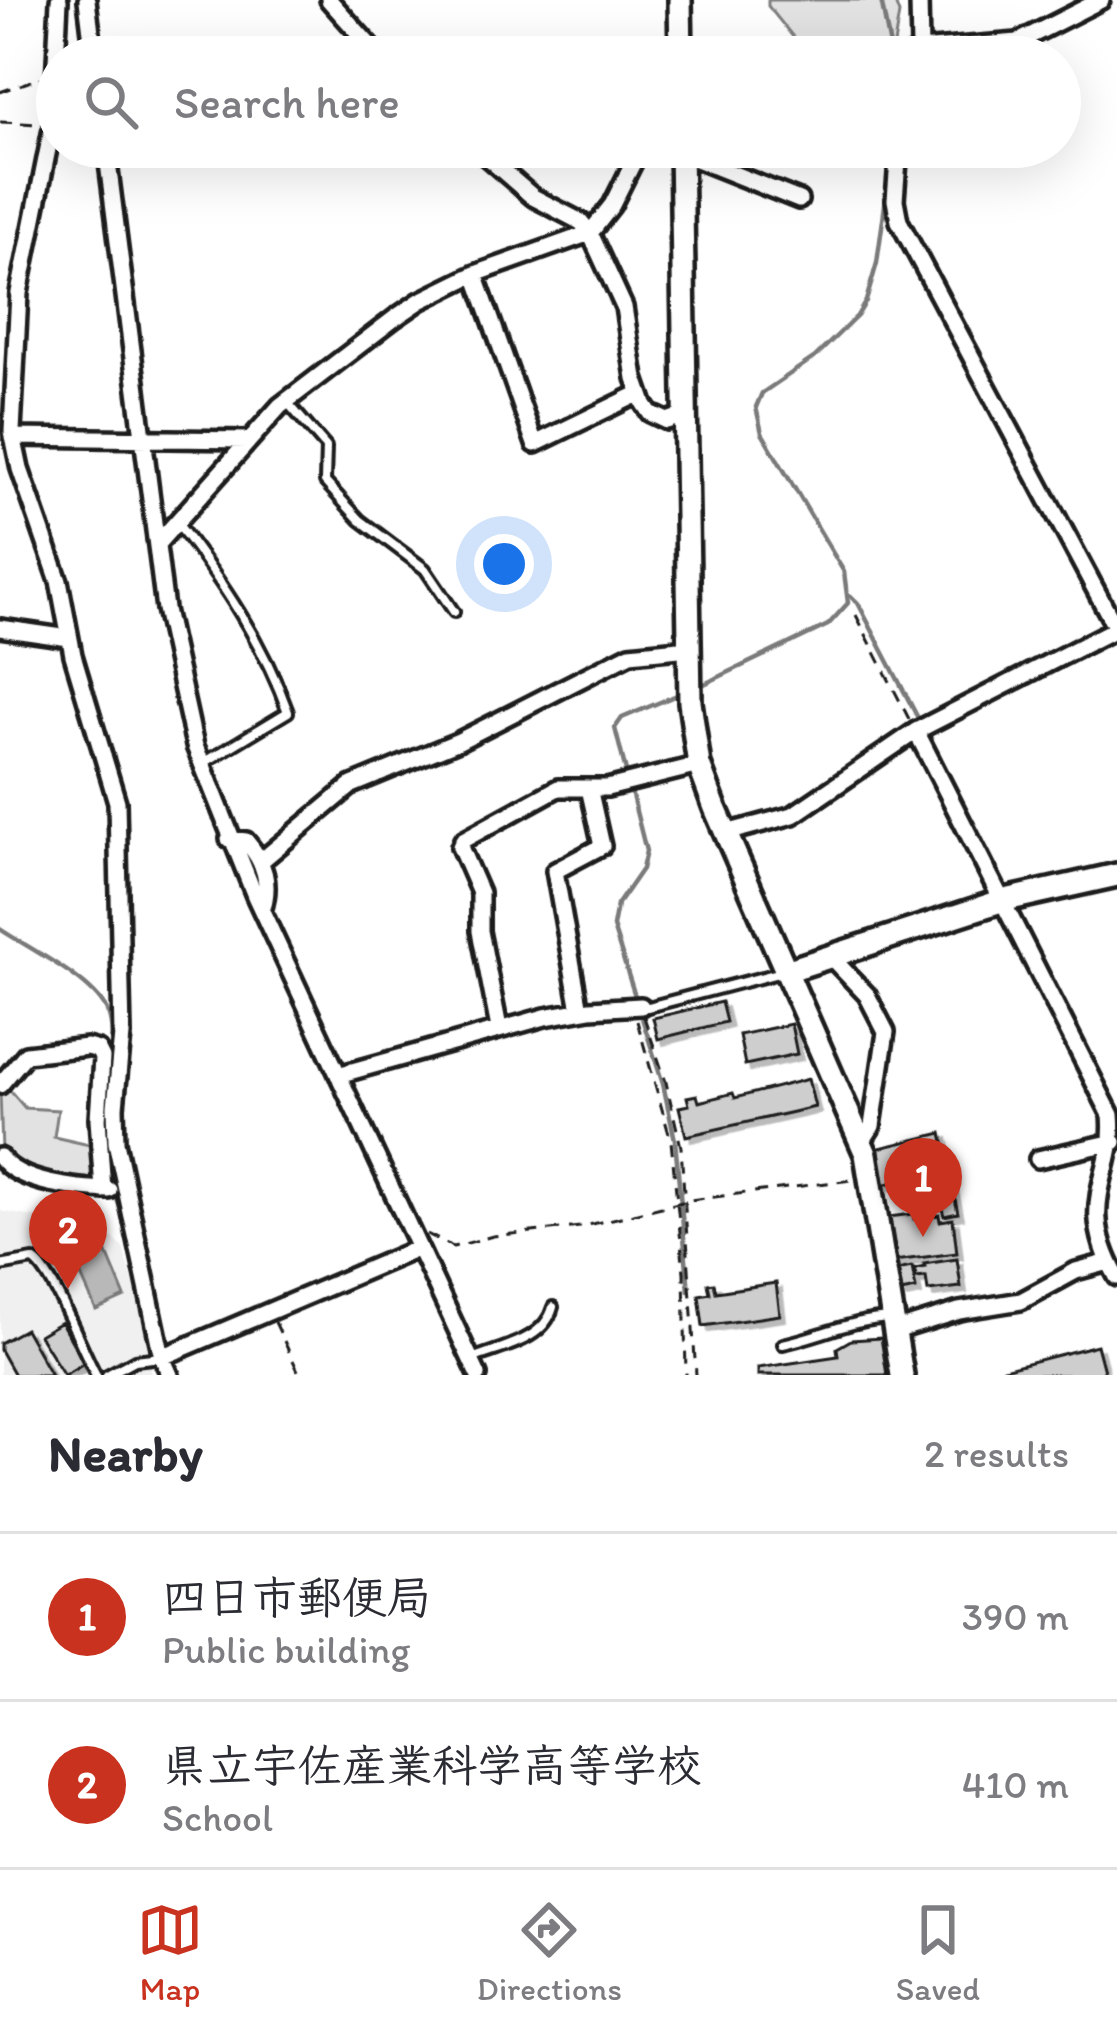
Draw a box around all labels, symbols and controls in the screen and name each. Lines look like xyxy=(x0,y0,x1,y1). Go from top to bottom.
search box xyxy=(36,36,1081,168)
icon: search xyxy=(78,69,144,135)
text: Search here xyxy=(174,75,400,129)
your location xyxy=(474,534,534,594)
pin: 1 xyxy=(884,1138,962,1237)
pin: 2 xyxy=(29,1190,107,1289)
text: Nearby xyxy=(48,1423,203,1484)
text: 2 results xyxy=(924,1430,1069,1477)
text: 四日市郵便局 xyxy=(162,1570,432,1624)
text: 1 xyxy=(78,1593,96,1640)
text: 390 m xyxy=(962,1593,1069,1640)
text: Public building xyxy=(162,1626,410,1673)
text: 県立宇佐産業科学高等学校 xyxy=(162,1738,702,1792)
text: 2 xyxy=(77,1761,97,1808)
text: 410 m xyxy=(962,1761,1069,1808)
text: School xyxy=(162,1794,273,1841)
tab: Map xyxy=(137,1897,203,2008)
tab: Directions xyxy=(477,1897,622,2008)
tab: Saved xyxy=(896,1897,980,2008)

